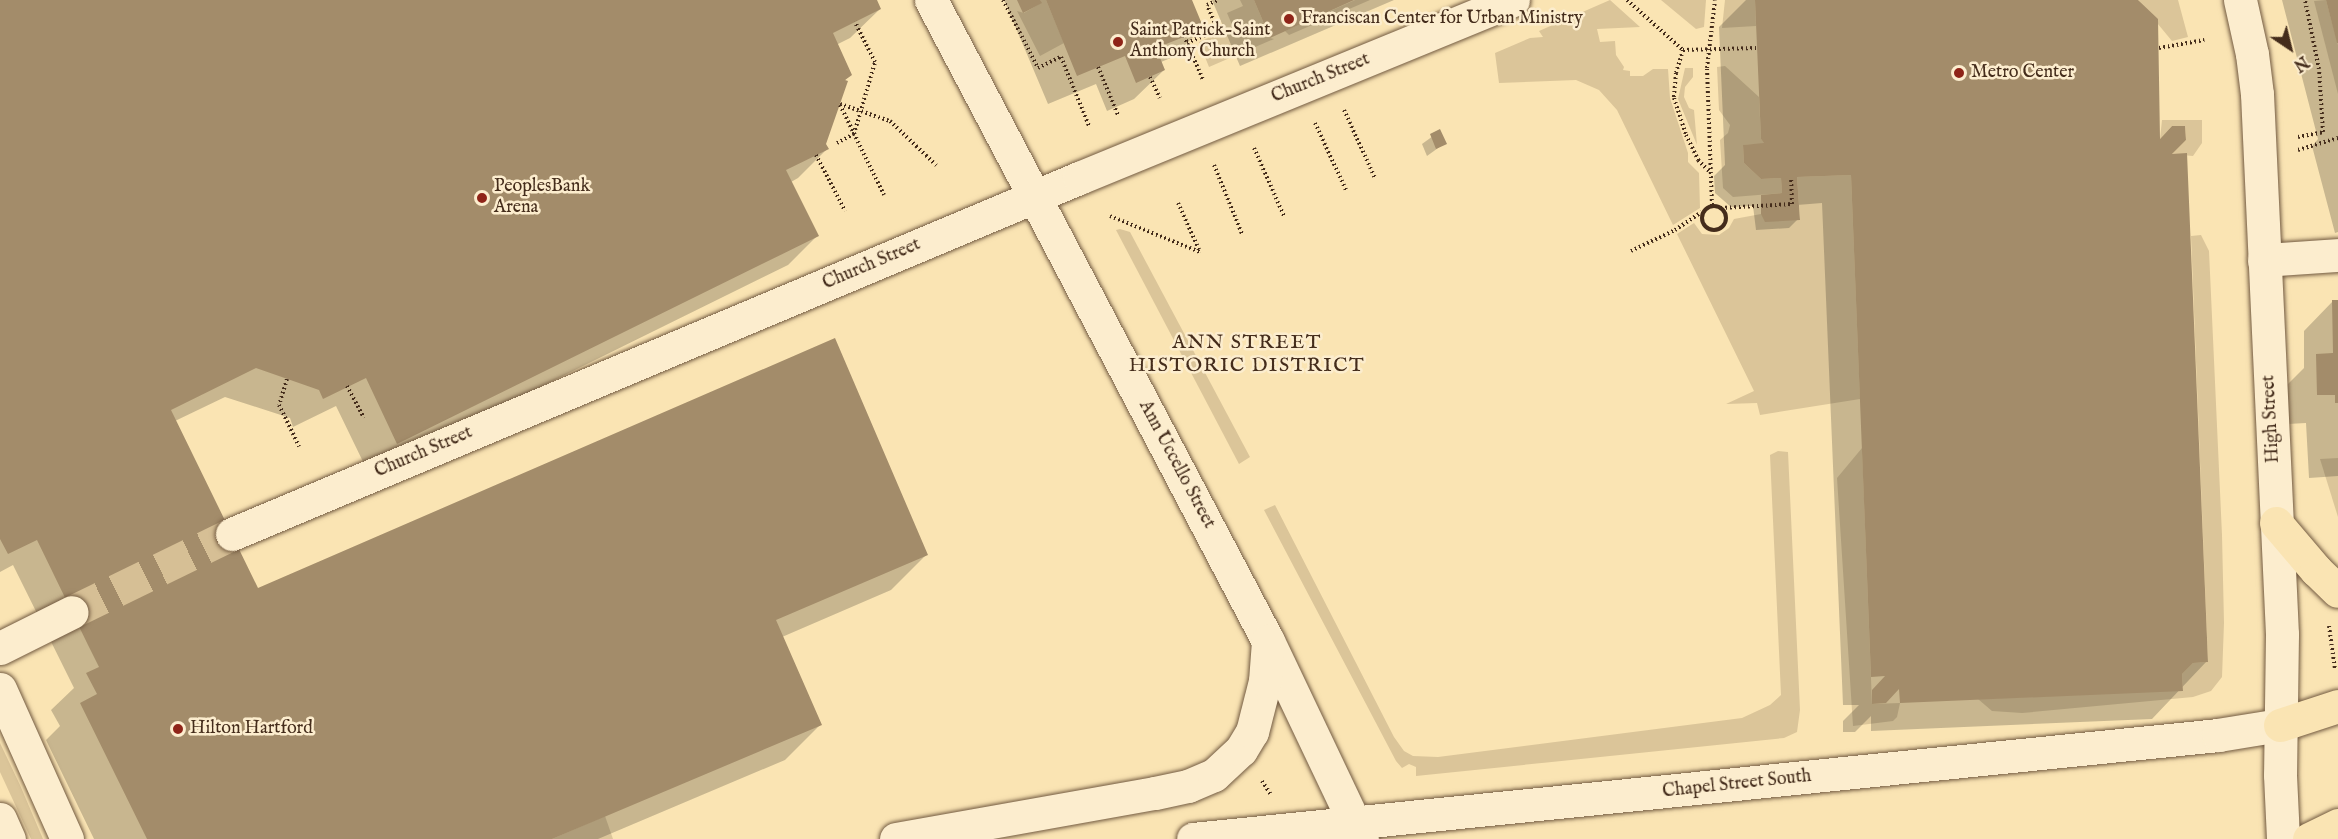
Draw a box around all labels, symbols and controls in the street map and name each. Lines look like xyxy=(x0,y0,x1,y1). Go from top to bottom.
place label: Franciscan Center for Urban Ministry xyxy=(1301,8,1583,30)
marker: Franciscan Center for Urban Ministry xyxy=(1282,12,1296,26)
north arrow xyxy=(2260,18,2320,78)
place label: Saint Patrick-Saint Anthony Church xyxy=(1130,21,1270,63)
marker: Saint Patrick-Saint Anthony Church xyxy=(1111,35,1125,49)
street label: Church Street xyxy=(1269,49,1373,109)
text: N xyxy=(2289,51,2312,75)
place label: Metro Center xyxy=(1971,62,2074,84)
marker: Metro Center xyxy=(1952,66,1966,80)
place label: PeoplesBank Arena xyxy=(494,177,590,219)
marker: PeoplesBank Arena xyxy=(475,191,489,205)
street label: Church Street xyxy=(820,235,924,295)
district label: ANN STREET HISTORIC DISTRICT xyxy=(1129,330,1365,377)
street label: High Street xyxy=(2259,374,2285,464)
street label: Ann Uccello Street xyxy=(1133,397,1219,533)
street label: Church Street xyxy=(372,423,476,483)
place label: Hilton Hartford xyxy=(190,718,313,740)
marker: Hilton Hartford xyxy=(171,722,185,736)
street label: Chapel Street South xyxy=(1661,766,1813,804)

